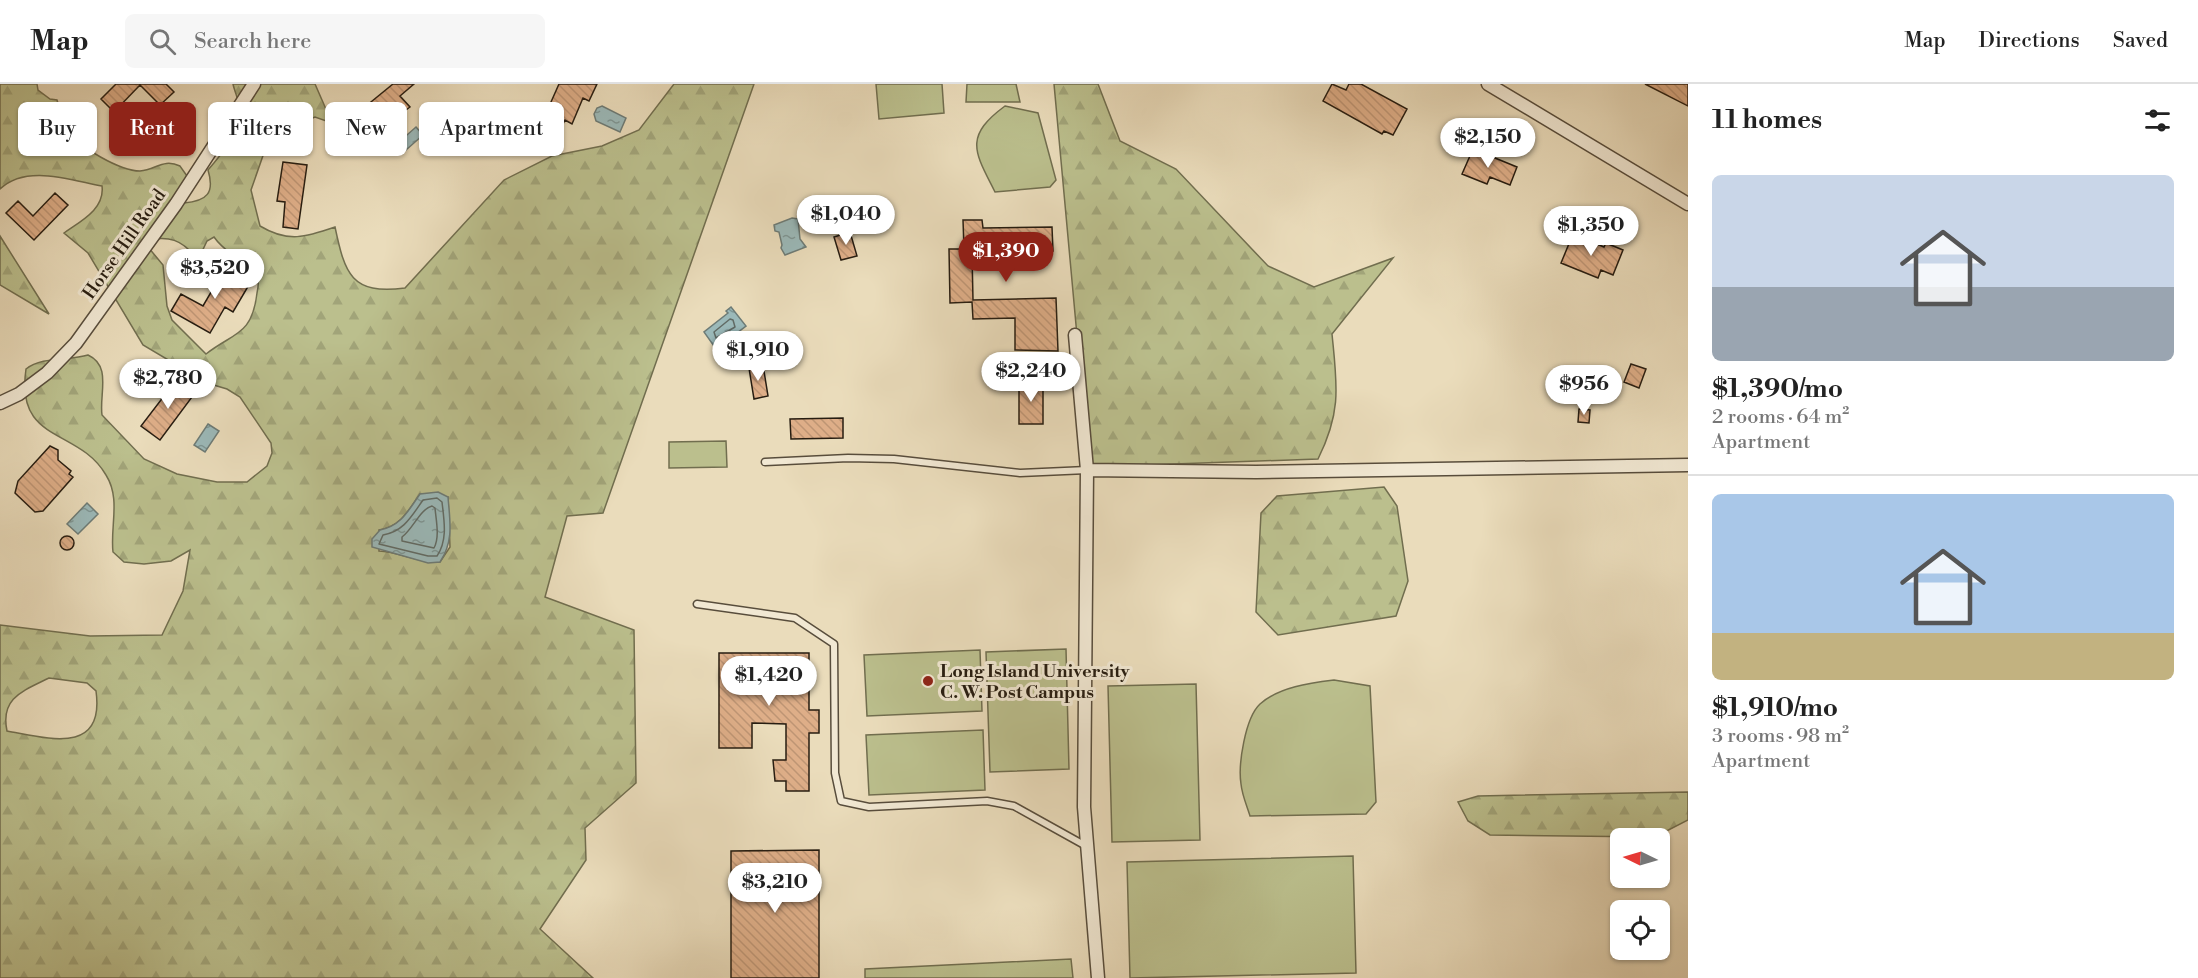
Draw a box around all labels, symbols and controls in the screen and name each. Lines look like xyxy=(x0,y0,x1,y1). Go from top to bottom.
search box xyxy=(125,14,545,68)
text: Map xyxy=(30,24,89,59)
icon: search xyxy=(146,25,179,58)
text: Search here xyxy=(194,28,311,55)
text: Map xyxy=(1904,28,1946,54)
text: Directions xyxy=(1979,28,2080,54)
text: Saved xyxy=(2113,28,2168,54)
chip: Buy xyxy=(18,102,97,156)
chip: Rent xyxy=(109,102,196,156)
chip: Filters xyxy=(208,102,313,156)
chip: New xyxy=(325,102,407,156)
chip: Apartment xyxy=(419,102,564,156)
text: 11 homes xyxy=(1712,104,1822,136)
icon: filters xyxy=(2141,104,2174,137)
pin: $2,150 xyxy=(1439,118,1537,169)
text: $2,150 xyxy=(1454,125,1522,150)
street label: Horse Hill Road xyxy=(78,184,171,304)
pin: $1,040 xyxy=(797,195,895,246)
text: $1,040 xyxy=(811,202,881,227)
pin: $1,350 xyxy=(1542,206,1640,257)
text: $1,350 xyxy=(1558,213,1624,238)
icon: home xyxy=(1889,214,1997,322)
pin: $1,390 xyxy=(957,232,1055,283)
text: $1,390 xyxy=(972,239,1040,264)
pin: $3,520 xyxy=(166,249,264,300)
text: $3,520 xyxy=(180,256,250,281)
pin: $1,910 xyxy=(709,331,807,382)
text: $1,910 xyxy=(726,338,790,363)
pin: $2,240 xyxy=(982,352,1080,403)
pin: $2,780 xyxy=(119,359,217,410)
text: $2,240 xyxy=(995,359,1067,384)
pin: $956 xyxy=(1548,365,1620,416)
text: $2,780 xyxy=(133,366,203,391)
text: $956 xyxy=(1559,372,1609,397)
text: $1,390/mo xyxy=(1712,373,1843,405)
text: 2 rooms · 64 m² xyxy=(1712,405,1849,430)
text: Apartment xyxy=(1712,430,1810,455)
icon: home xyxy=(1889,533,1997,641)
pin: $1,420 xyxy=(720,656,818,707)
place label: Long Island University C. W. Post Campus xyxy=(940,660,1131,704)
text: $1,420 xyxy=(735,663,803,688)
marker: Long Island University C. W. Post Campus xyxy=(921,674,935,688)
text: $1,910/mo xyxy=(1712,692,1838,724)
text: 3 rooms · 98 m² xyxy=(1712,724,1849,749)
text: Apartment xyxy=(1712,749,1810,774)
north arrow xyxy=(1610,828,1670,888)
map controls xyxy=(1610,828,1670,960)
pin: $3,210 xyxy=(726,863,824,914)
text: $3,210 xyxy=(742,870,808,895)
button: locate xyxy=(1610,900,1670,960)

